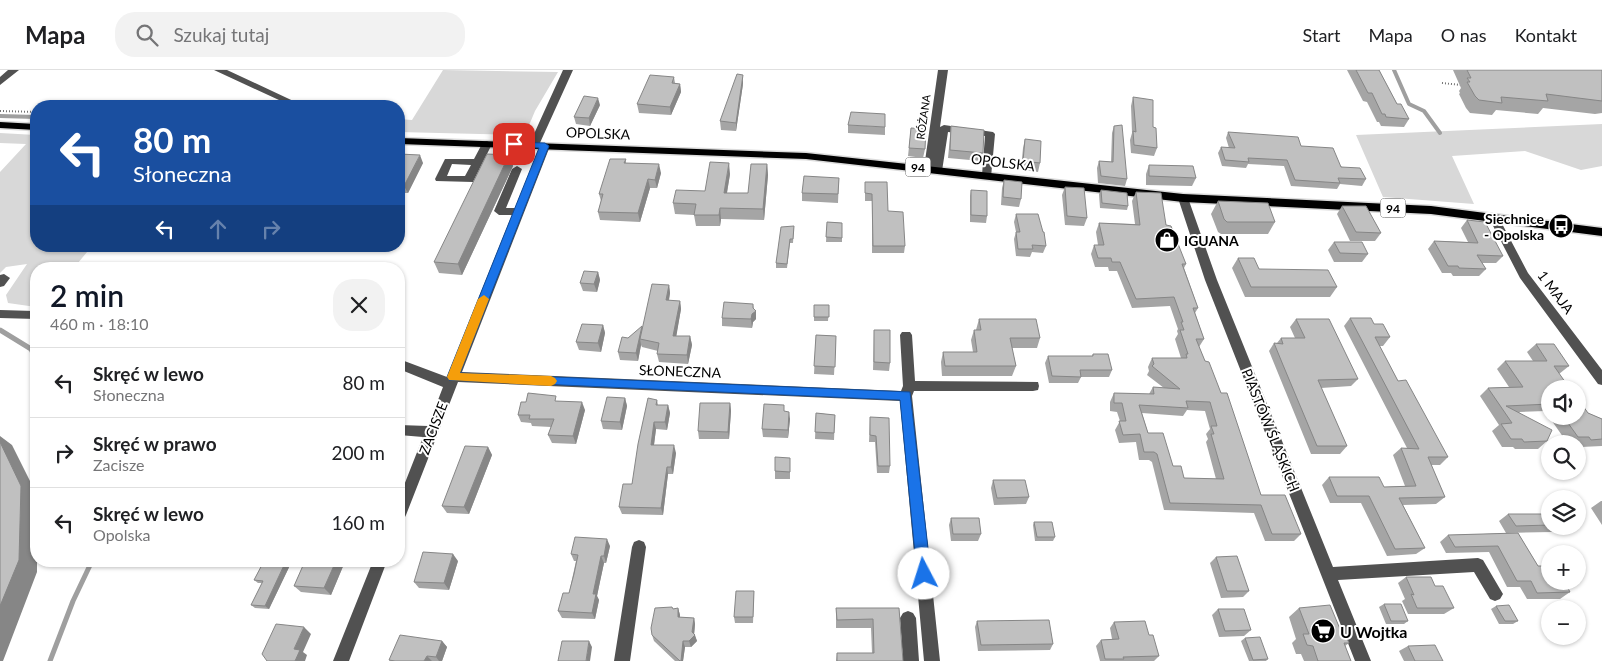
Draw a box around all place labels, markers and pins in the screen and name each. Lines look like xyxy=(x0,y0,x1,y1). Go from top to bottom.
pin xyxy=(493,123,535,165)
place label: Siechnice - Opolska xyxy=(1484,210,1545,243)
bus stop icon: Siechnice - Opolska xyxy=(1548,213,1574,239)
shop icon: IGUANA xyxy=(1154,227,1180,253)
place label: IGUANA xyxy=(1184,232,1239,249)
supermarket icon: U Wojtka xyxy=(1310,618,1336,644)
place label: U Wojtka xyxy=(1340,622,1407,641)

